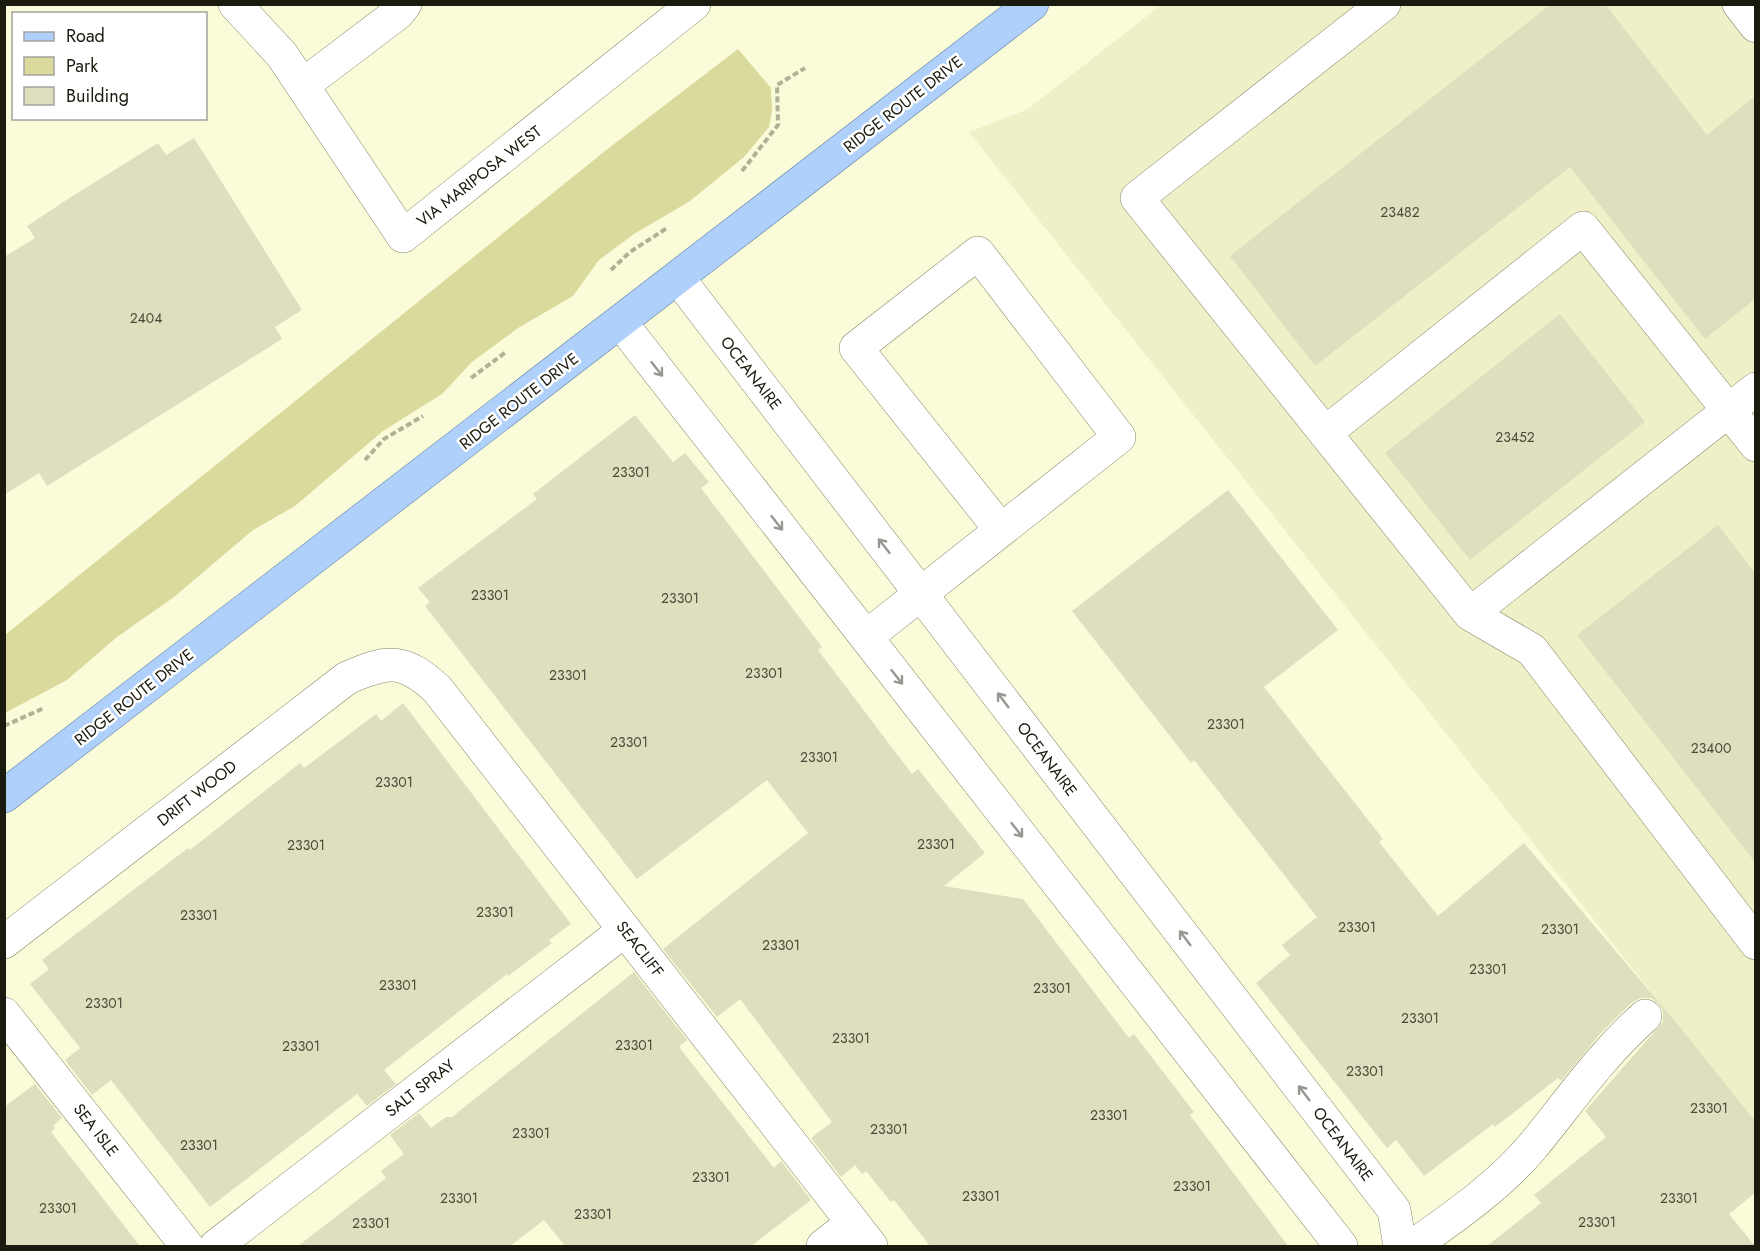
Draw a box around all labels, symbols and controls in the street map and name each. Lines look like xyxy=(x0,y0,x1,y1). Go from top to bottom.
legend xyxy=(12,12,207,120)
text: Road xyxy=(66,23,105,49)
street label: RIDGE ROUTE DRIVE xyxy=(839,50,967,158)
text: Park xyxy=(66,53,98,79)
text: Building xyxy=(66,83,129,109)
street label: VIA MARIPOSA WEST xyxy=(412,120,547,232)
house number: 23482 xyxy=(1380,202,1420,222)
house number: 2404 xyxy=(130,308,162,328)
street label: OCEANAIRE xyxy=(715,331,787,415)
street label: RIDGE ROUTE DRIVE xyxy=(455,347,583,455)
one-way arrow xyxy=(650,361,663,377)
house number: 23452 xyxy=(1495,427,1535,447)
house number: 23301 xyxy=(612,462,650,482)
one-way arrow xyxy=(770,515,783,531)
one-way arrow xyxy=(877,538,890,554)
house number: 23301 xyxy=(471,585,509,605)
house number: 23301 xyxy=(661,588,699,608)
street label: RIDGE ROUTE DRIVE xyxy=(70,643,198,751)
house number: 23301 xyxy=(745,663,783,683)
house number: 23301 xyxy=(549,665,587,685)
one-way arrow xyxy=(890,668,903,684)
one-way arrow xyxy=(996,693,1009,709)
house number: 23301 xyxy=(1207,714,1245,734)
street label: OCEANAIRE xyxy=(1011,717,1083,801)
house number: 23301 xyxy=(610,732,648,752)
house number: 23400 xyxy=(1691,738,1731,758)
house number: 23301 xyxy=(800,747,838,767)
street label: DRIFT WOOD xyxy=(152,755,242,831)
house number: 23301 xyxy=(375,772,413,792)
one-way arrow xyxy=(1010,822,1023,838)
house number: 23301 xyxy=(917,834,955,854)
house number: 23301 xyxy=(287,835,325,855)
house number: 23301 xyxy=(476,902,514,922)
house number: 23301 xyxy=(180,905,218,925)
street label: SEACLIFF xyxy=(611,916,669,982)
house number: 23301 xyxy=(1338,917,1376,937)
house number: 23301 xyxy=(1541,919,1579,939)
one-way arrow xyxy=(1179,931,1192,947)
house number: 23301 xyxy=(762,935,800,955)
house number: 23301 xyxy=(1469,959,1507,979)
house number: 23301 xyxy=(379,975,417,995)
house number: 23301 xyxy=(1033,978,1071,998)
house number: 23301 xyxy=(85,993,123,1013)
house number: 23301 xyxy=(1401,1008,1439,1028)
house number: 23301 xyxy=(832,1028,870,1048)
house number: 23301 xyxy=(615,1035,653,1055)
house number: 23301 xyxy=(282,1036,320,1056)
street label: SALT SPRAY xyxy=(380,1054,460,1122)
house number: 23301 xyxy=(1346,1061,1384,1081)
one-way arrow xyxy=(1298,1085,1311,1101)
house number: 23301 xyxy=(1690,1098,1728,1118)
street label: SEA ISLE xyxy=(68,1099,124,1161)
street label: OCEANAIRE xyxy=(1307,1102,1379,1186)
house number: 23301 xyxy=(1090,1105,1128,1125)
house number: 23301 xyxy=(870,1119,908,1139)
house number: 23301 xyxy=(512,1123,550,1143)
house number: 23301 xyxy=(180,1135,218,1155)
house number: 23301 xyxy=(692,1167,730,1187)
house number: 23301 xyxy=(1173,1176,1211,1196)
house number: 23301 xyxy=(962,1186,1000,1206)
house number: 23301 xyxy=(440,1188,478,1208)
house number: 23301 xyxy=(1660,1188,1698,1208)
house number: 23301 xyxy=(39,1198,77,1218)
house number: 23301 xyxy=(574,1204,612,1224)
house number: 23301 xyxy=(1578,1212,1616,1232)
house number: 23301 xyxy=(352,1213,390,1233)

